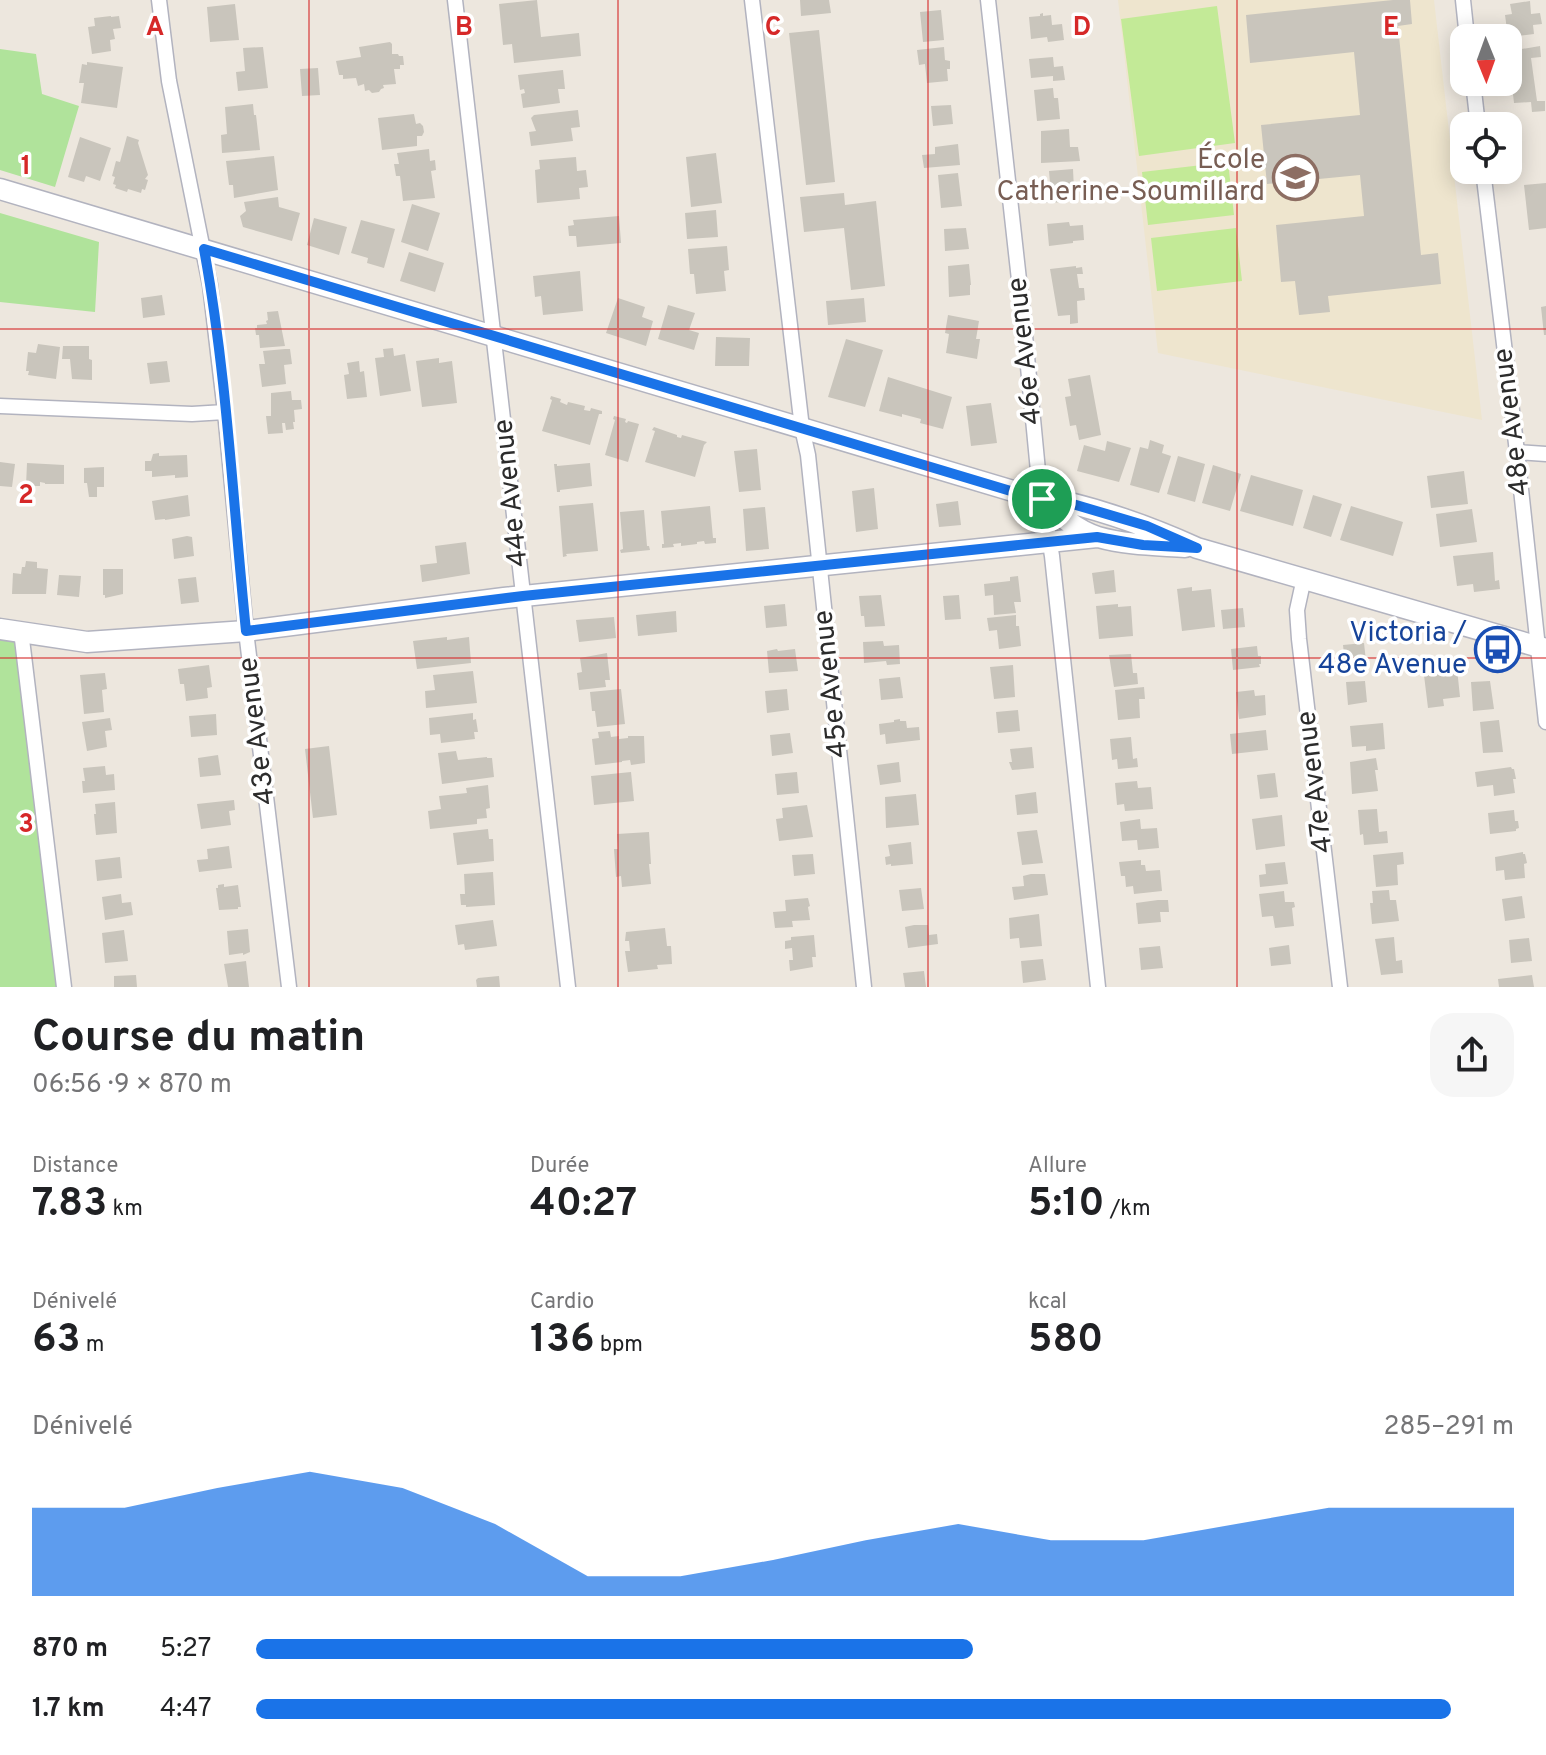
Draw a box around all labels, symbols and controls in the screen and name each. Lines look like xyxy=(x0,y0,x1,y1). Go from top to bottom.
text: A xyxy=(146,12,164,45)
text: B xyxy=(455,12,473,45)
text: C xyxy=(765,12,781,45)
text: D xyxy=(1073,12,1091,45)
text: E xyxy=(1383,12,1399,45)
north arrow xyxy=(1450,24,1522,96)
map controls xyxy=(1450,24,1522,184)
button: locate xyxy=(1450,112,1522,184)
place label: École Catherine-Soumillard xyxy=(996,141,1265,211)
text: 1 xyxy=(21,151,31,184)
school or university icon: École Catherine-Soumillard xyxy=(1272,153,1320,201)
street label: 46e Avenue xyxy=(1000,275,1052,427)
street label: 48e Avenue xyxy=(1486,346,1540,498)
street label: 44e Avenue xyxy=(486,417,538,569)
pin xyxy=(1008,465,1076,533)
icon: arrive xyxy=(1020,477,1064,521)
text: 2 xyxy=(18,480,34,513)
street label: 45e Avenue xyxy=(806,608,858,760)
place label: Victoria / 48e Avenue xyxy=(1318,616,1467,684)
bus stop icon: Victoria / 48e Avenue xyxy=(1474,626,1522,674)
street label: 43e Avenue xyxy=(231,655,285,807)
street label: 47e Avenue xyxy=(1289,709,1343,855)
text: 3 xyxy=(18,809,34,842)
text: Course du matin xyxy=(32,1011,365,1067)
button: share xyxy=(1430,1013,1514,1097)
text: 06:56 · 9 × 870 m xyxy=(32,1069,232,1102)
text: Distance xyxy=(32,1153,118,1180)
text: Durée xyxy=(530,1153,589,1180)
text: Allure xyxy=(1028,1153,1087,1180)
text: 7.83 xyxy=(32,1180,107,1230)
text: 40:27 xyxy=(530,1180,637,1230)
text: 5:10 xyxy=(1028,1180,1104,1230)
text: km xyxy=(107,1196,143,1223)
text: /km xyxy=(1104,1196,1151,1223)
text: Dénivelé xyxy=(32,1289,117,1316)
text: Cardio xyxy=(530,1289,594,1316)
text: kcal xyxy=(1028,1289,1067,1316)
text: 63 xyxy=(32,1316,81,1366)
text: 136 xyxy=(530,1316,595,1366)
text: 580 xyxy=(1028,1316,1103,1366)
text: m xyxy=(81,1332,104,1359)
text: bpm xyxy=(595,1332,643,1359)
text: Dénivelé xyxy=(32,1411,133,1444)
text: 285–291 m xyxy=(1384,1411,1514,1444)
text: 870 m xyxy=(32,1633,108,1666)
text: 5:27 xyxy=(160,1633,211,1666)
text: 1.7 km xyxy=(32,1693,105,1726)
text: 4:47 xyxy=(160,1693,211,1726)

